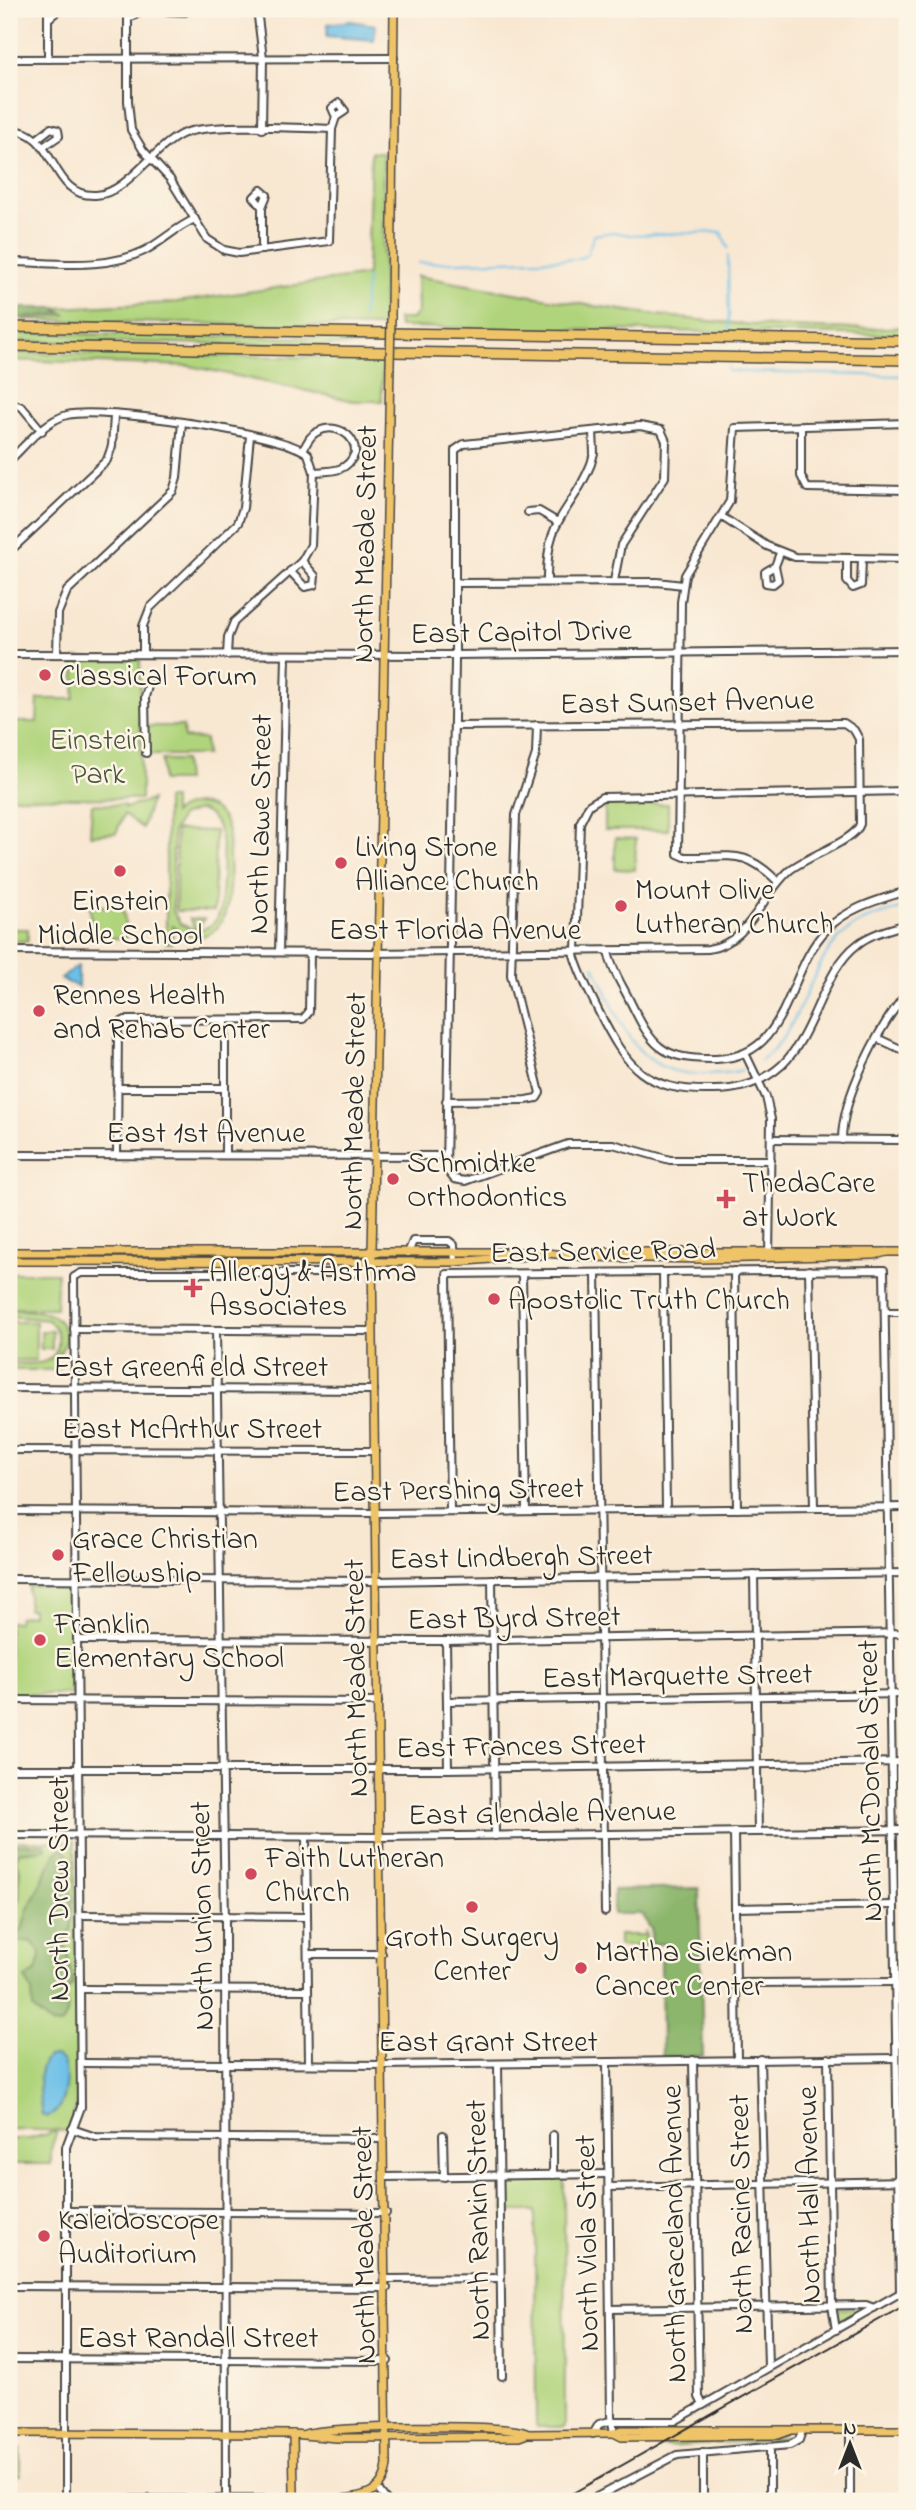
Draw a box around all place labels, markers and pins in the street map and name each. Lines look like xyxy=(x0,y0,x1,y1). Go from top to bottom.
place label: Classical Forum xyxy=(59,656,257,700)
marker: Classical Forum xyxy=(37,667,53,683)
place label: Living Stone Alliance Church xyxy=(355,827,539,905)
marker: Living Stone Alliance Church xyxy=(333,855,349,871)
marker: Einstein Middle School xyxy=(112,863,128,879)
place label: Mount Olive Lutheran Church xyxy=(635,870,833,948)
place label: Einstein Middle School xyxy=(37,881,203,959)
marker: Mount Olive Lutheran Church xyxy=(613,898,629,914)
place label: Rennes Health and Rehab Center xyxy=(53,975,270,1053)
marker: Rennes Health and Rehab Center xyxy=(31,1003,47,1019)
place label: Schmidtke Orthodontics xyxy=(407,1143,567,1221)
place label: ThedaCare at Work xyxy=(742,1163,876,1241)
marker: Schmidtke Orthodontics xyxy=(385,1171,401,1187)
marker: ThedaCare at Work xyxy=(716,1189,736,1209)
place label: Allergy & Asthma Associates xyxy=(209,1252,417,1330)
marker: Allergy & Asthma Associates xyxy=(183,1278,203,1298)
place label: Apostolic Truth Church xyxy=(508,1280,790,1324)
marker: Apostolic Truth Church xyxy=(486,1291,502,1307)
place label: Grace Christian Fellowship xyxy=(71,1519,258,1597)
marker: Grace Christian Fellowship xyxy=(50,1547,66,1563)
place label: Franklin Elementary School xyxy=(53,1604,284,1682)
marker: Franklin Elementary School xyxy=(32,1632,48,1648)
place label: Faith Lutheran Church xyxy=(264,1838,444,1916)
marker: Faith Lutheran Church xyxy=(243,1866,259,1882)
marker: Groth Surgery Center xyxy=(464,1899,480,1915)
place label: Groth Surgery Center xyxy=(385,1917,559,1995)
place label: Martha Siekman Cancer Center xyxy=(595,1932,792,2010)
marker: Martha Siekman Cancer Center xyxy=(573,1960,589,1976)
place label: Kaleidoscope Auditorium xyxy=(58,2200,220,2278)
marker: Kaleidoscope Auditorium xyxy=(36,2228,52,2244)

